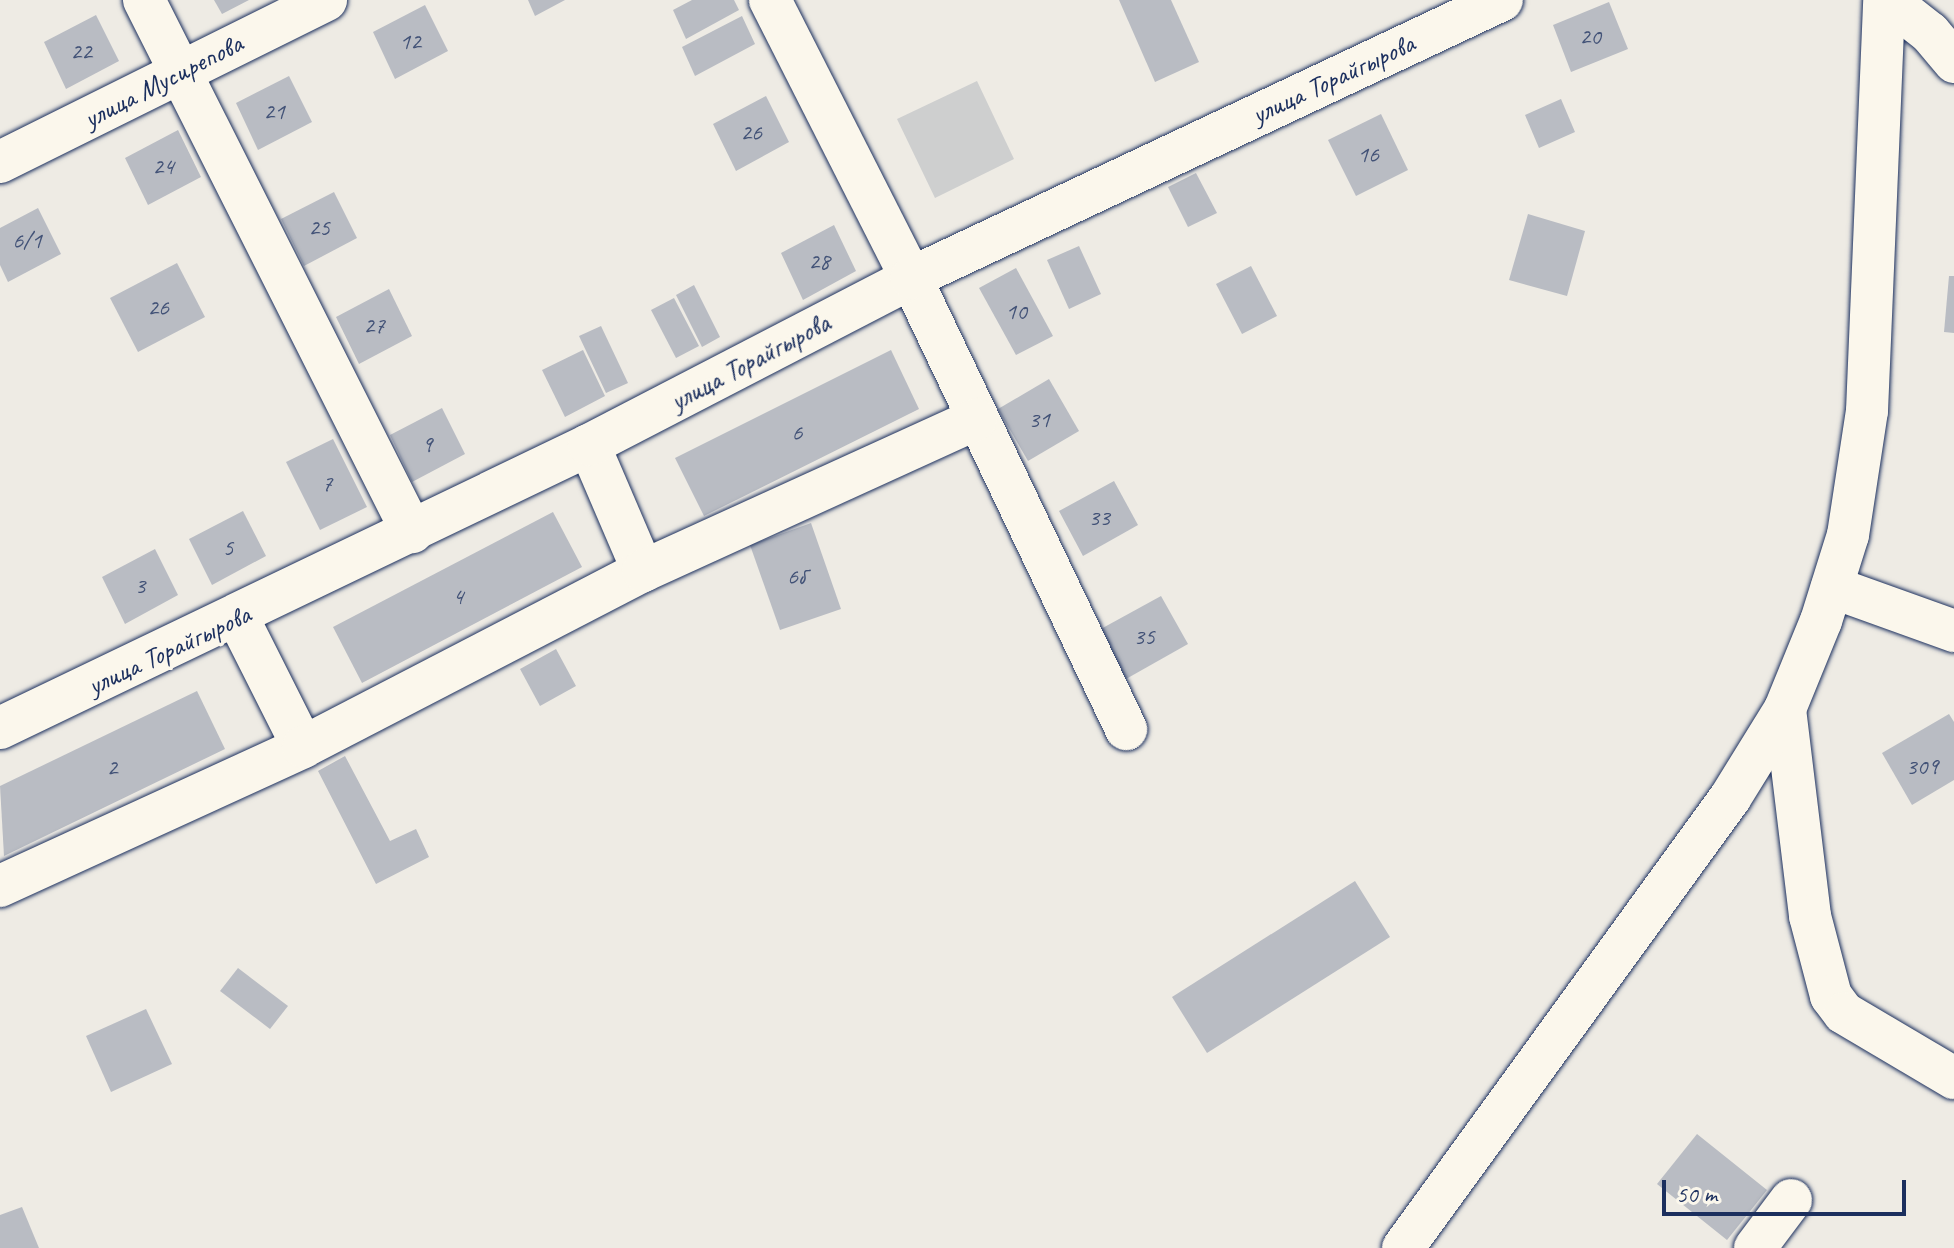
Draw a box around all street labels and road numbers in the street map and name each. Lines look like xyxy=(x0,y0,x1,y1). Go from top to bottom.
street label: улица Мусирепова xyxy=(79,27,247,135)
street label: улица Торайгырова xyxy=(1246,27,1420,131)
street label: улица Торайгырова xyxy=(664,306,836,418)
street label: улица Торайгырова xyxy=(82,598,256,702)

